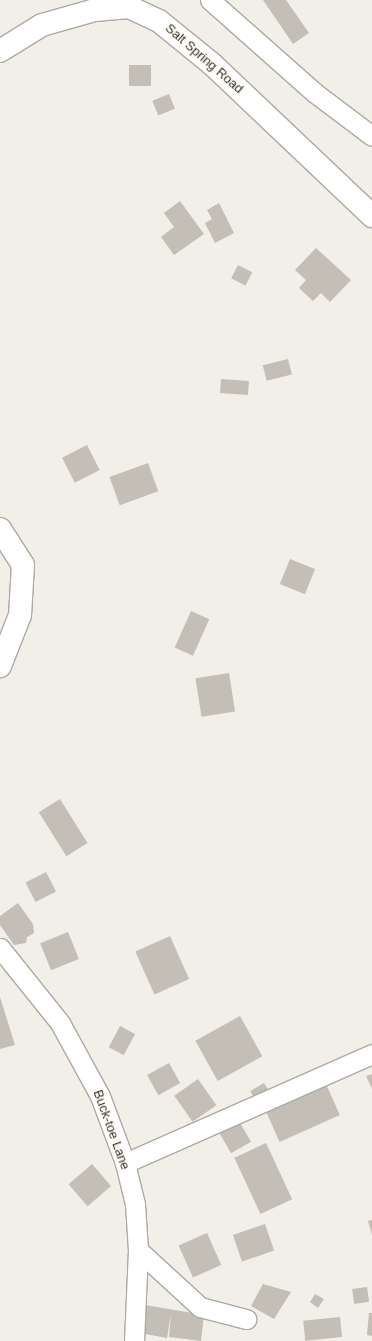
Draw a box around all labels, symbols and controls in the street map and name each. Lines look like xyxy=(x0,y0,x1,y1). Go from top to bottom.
street label: Salt Spring Road xyxy=(162,21,246,97)
street label: Buck-toe Lane xyxy=(89,1088,133,1172)

